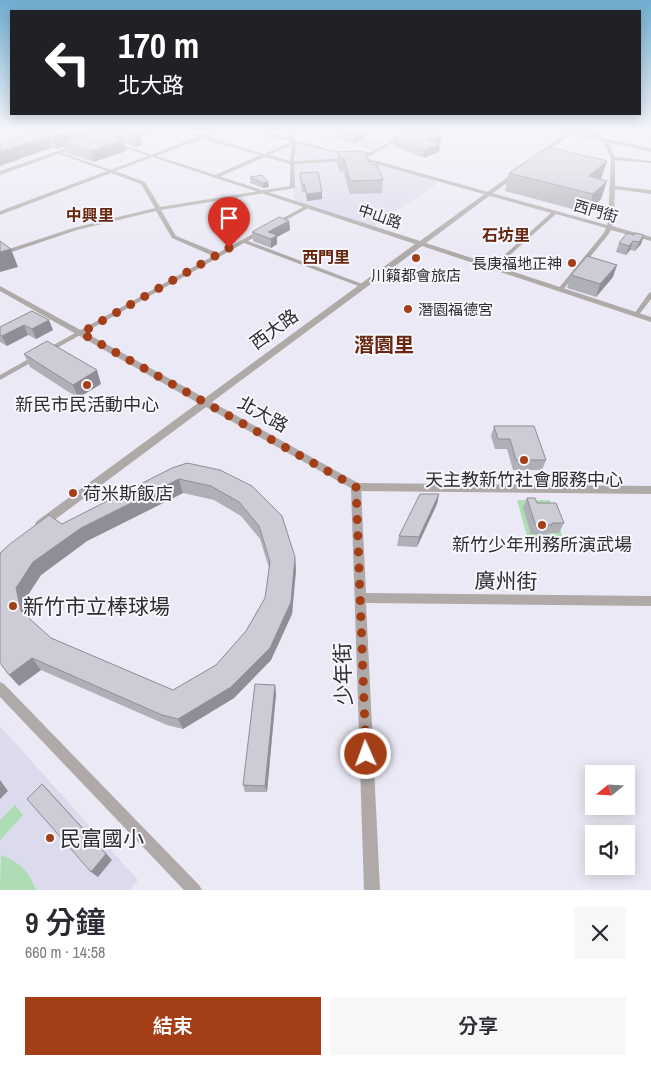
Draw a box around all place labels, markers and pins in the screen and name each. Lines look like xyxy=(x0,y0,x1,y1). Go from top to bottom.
pin xyxy=(208,197,250,248)
marker: 川籟都會旅店 xyxy=(410,252,422,264)
place label: 長庚福地正神 xyxy=(472,253,562,274)
marker: 長庚福地正神 xyxy=(566,257,578,269)
place label: 川籟都會旅店 xyxy=(371,265,461,286)
place label: 潛園福德宮 xyxy=(418,299,493,320)
marker: 潛園福德宮 xyxy=(402,303,414,315)
marker: 新民市民活動中心 xyxy=(81,379,93,391)
place label: 新民市民活動中心 xyxy=(15,392,159,417)
marker: 天主教新竹社會服務中心 xyxy=(518,454,530,466)
place label: 天主教新竹社會服務中心 xyxy=(425,467,623,492)
place label: 荷米斯飯店 xyxy=(83,481,173,506)
marker: 荷米斯飯店 xyxy=(67,487,79,499)
marker: 新竹少年刑務所演武場 xyxy=(536,519,548,531)
place label: 新竹少年刑務所演武場 xyxy=(452,532,632,557)
place label: 新竹市立棒球場 xyxy=(23,592,170,621)
marker: 新竹市立棒球場 xyxy=(7,600,19,612)
place label: 民富國小 xyxy=(60,824,144,853)
marker: 民富國小 xyxy=(44,832,56,844)

